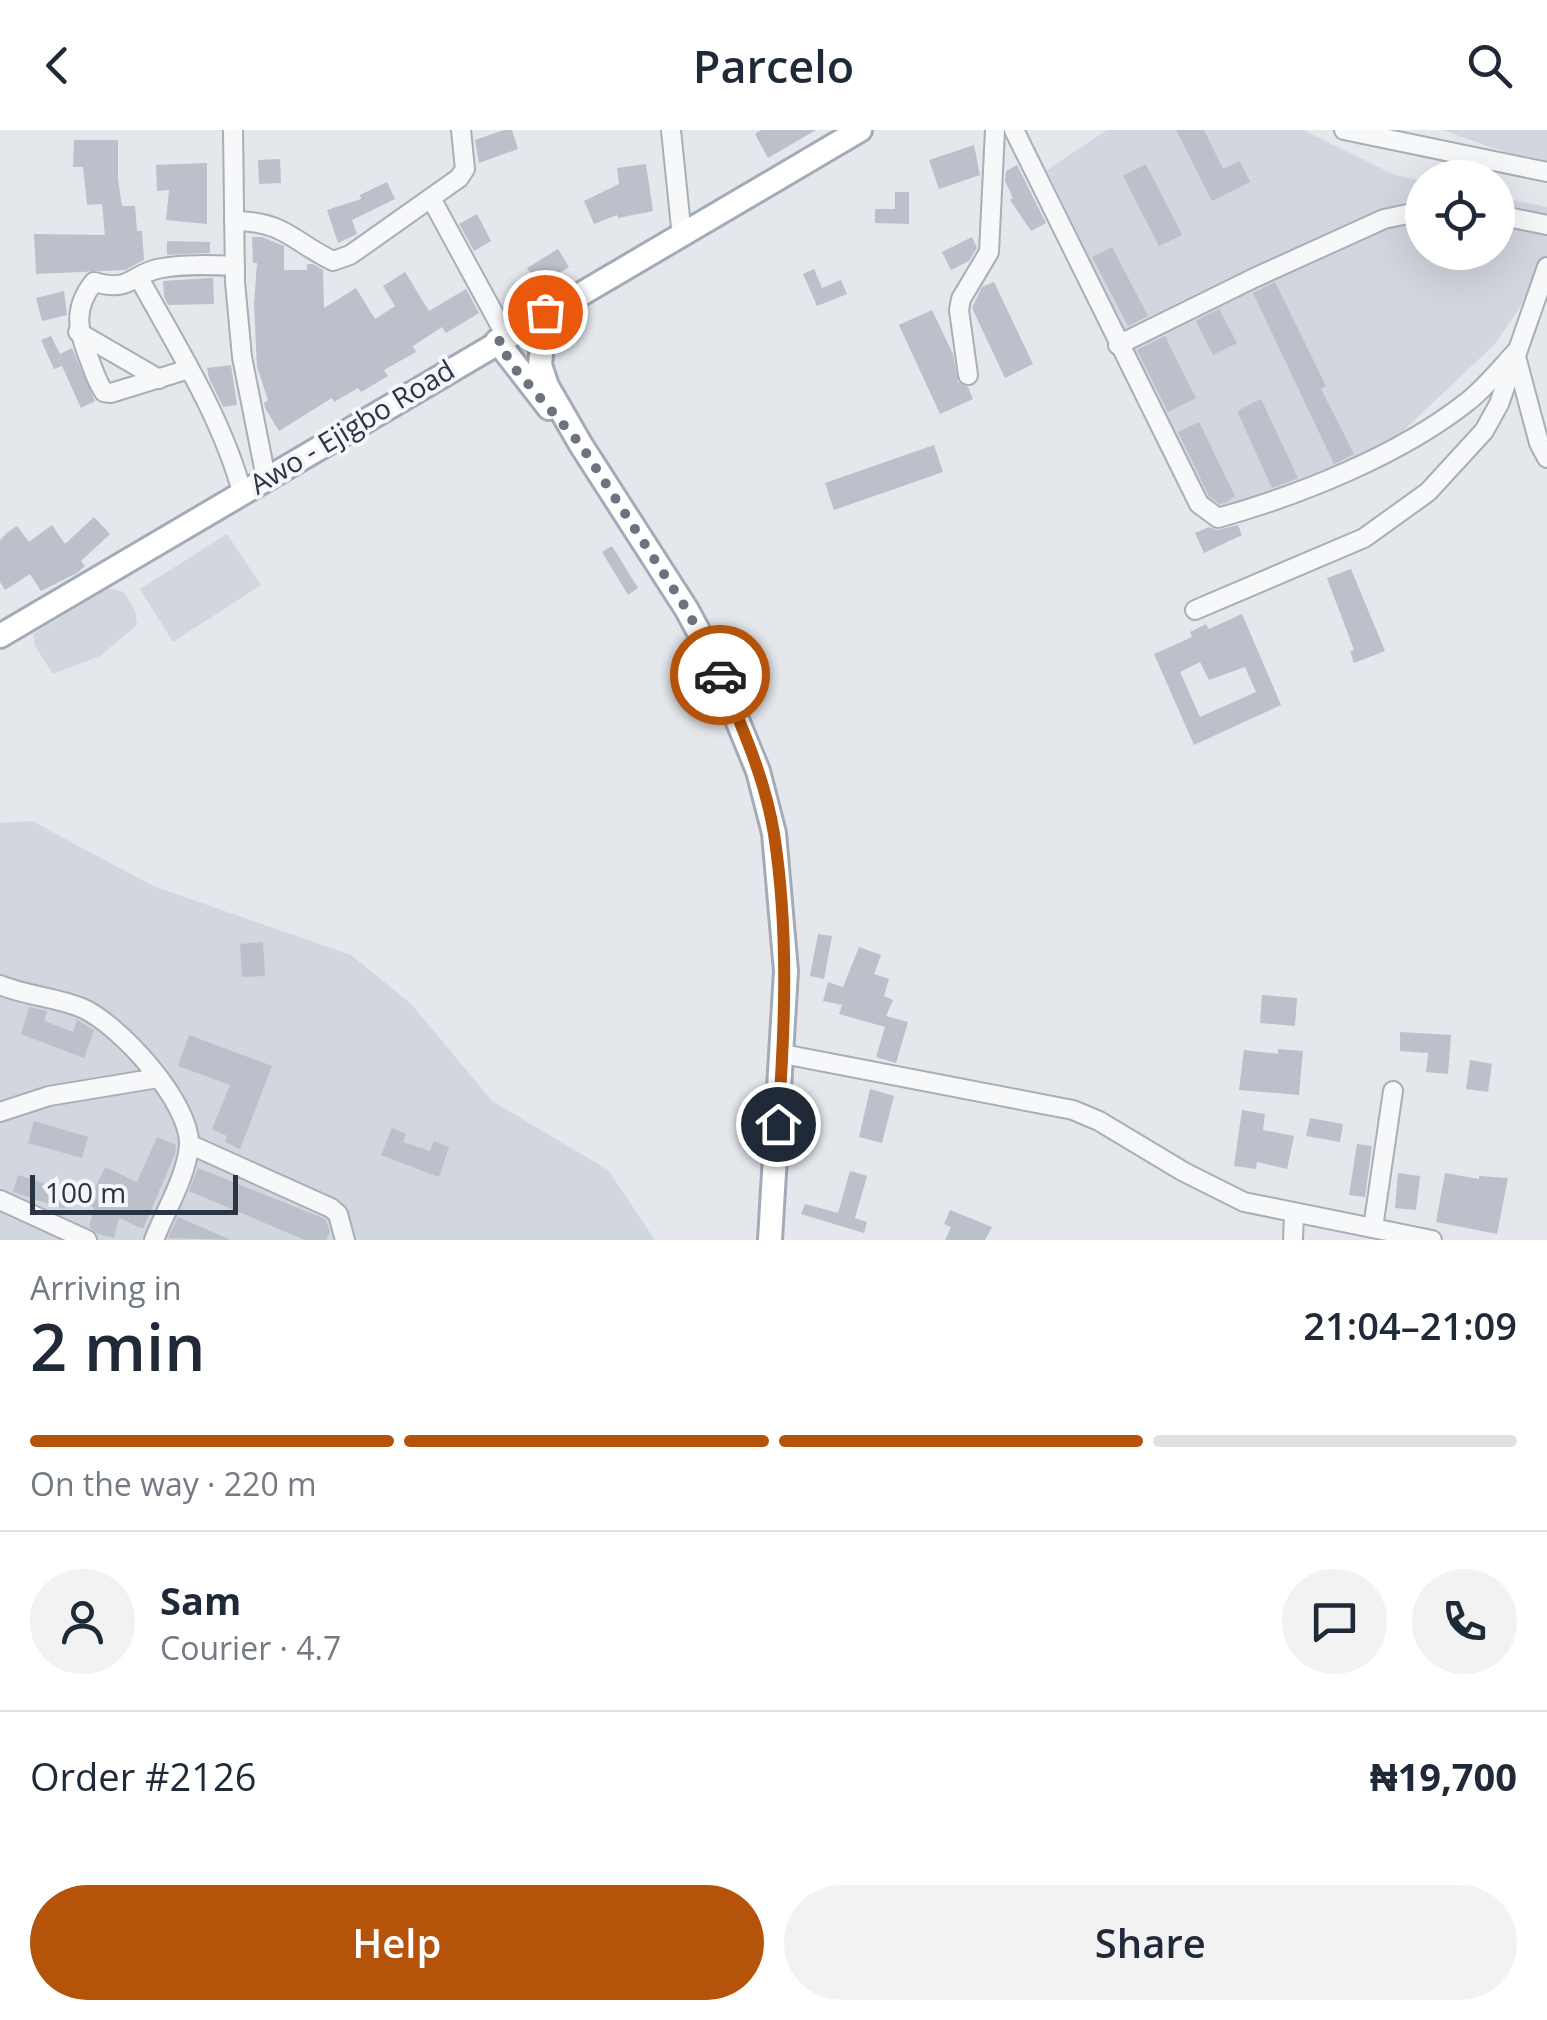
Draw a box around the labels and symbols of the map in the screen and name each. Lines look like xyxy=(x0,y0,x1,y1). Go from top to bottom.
pin xyxy=(503,270,588,355)
street label: Awo - Ejigbo Road xyxy=(242,350,461,502)
courier xyxy=(670,625,770,725)
pin xyxy=(736,1082,821,1167)
scale bar xyxy=(30,1170,238,1214)

